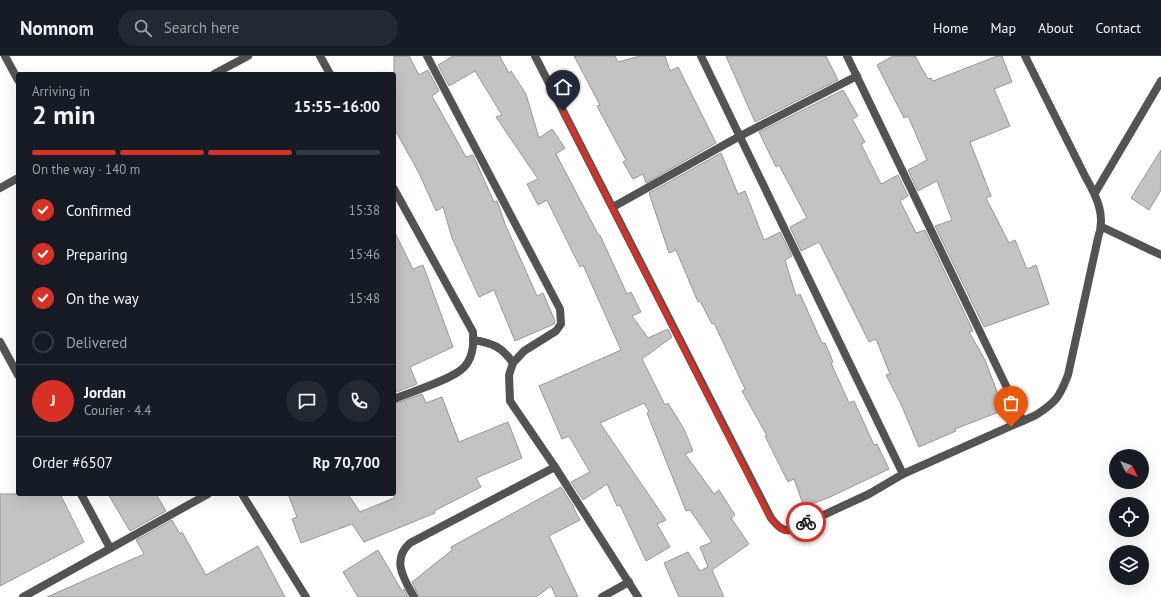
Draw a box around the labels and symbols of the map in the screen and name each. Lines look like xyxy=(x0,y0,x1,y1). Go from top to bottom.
pin xyxy=(546,70,580,111)
pin xyxy=(994,386,1028,427)
north arrow xyxy=(1109,449,1149,489)
courier xyxy=(786,502,826,542)

